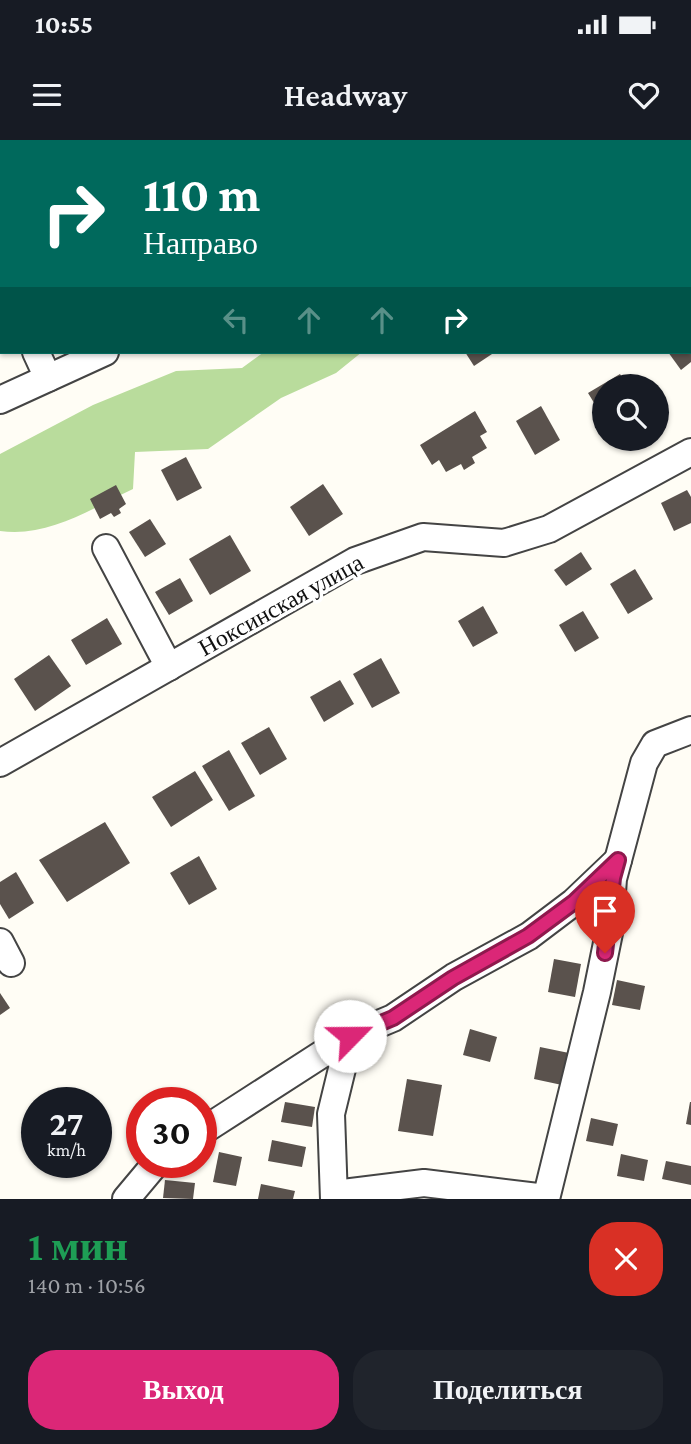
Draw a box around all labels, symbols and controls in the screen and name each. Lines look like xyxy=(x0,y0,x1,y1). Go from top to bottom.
text: 10:55 xyxy=(35,10,93,39)
icon: menu xyxy=(28,76,66,114)
icon: heart xyxy=(625,76,663,114)
text: Headway xyxy=(284,77,407,113)
text: 110 m xyxy=(143,167,260,222)
icon: right xyxy=(28,168,119,259)
text: Направо xyxy=(143,225,258,261)
icon: left xyxy=(217,301,255,339)
icon: ahead xyxy=(290,301,328,339)
icon: ahead xyxy=(363,301,401,339)
icon: right xyxy=(436,301,474,339)
map controls xyxy=(592,374,669,451)
button: search xyxy=(592,374,669,451)
street label: Ноксинская улица xyxy=(194,548,368,661)
pin xyxy=(575,881,635,953)
icon: arrive xyxy=(586,892,624,930)
position arrow xyxy=(313,999,387,1073)
speed limit sign: 30 xyxy=(126,1087,217,1178)
text: 27 xyxy=(50,1104,83,1143)
text: km/h xyxy=(47,1140,86,1160)
text: 1 мин xyxy=(28,1222,128,1269)
button: close xyxy=(589,1222,663,1296)
text: 140 m · 10:56 xyxy=(28,1272,146,1298)
button: Выход xyxy=(28,1350,339,1430)
button: Поделиться xyxy=(353,1350,663,1430)

